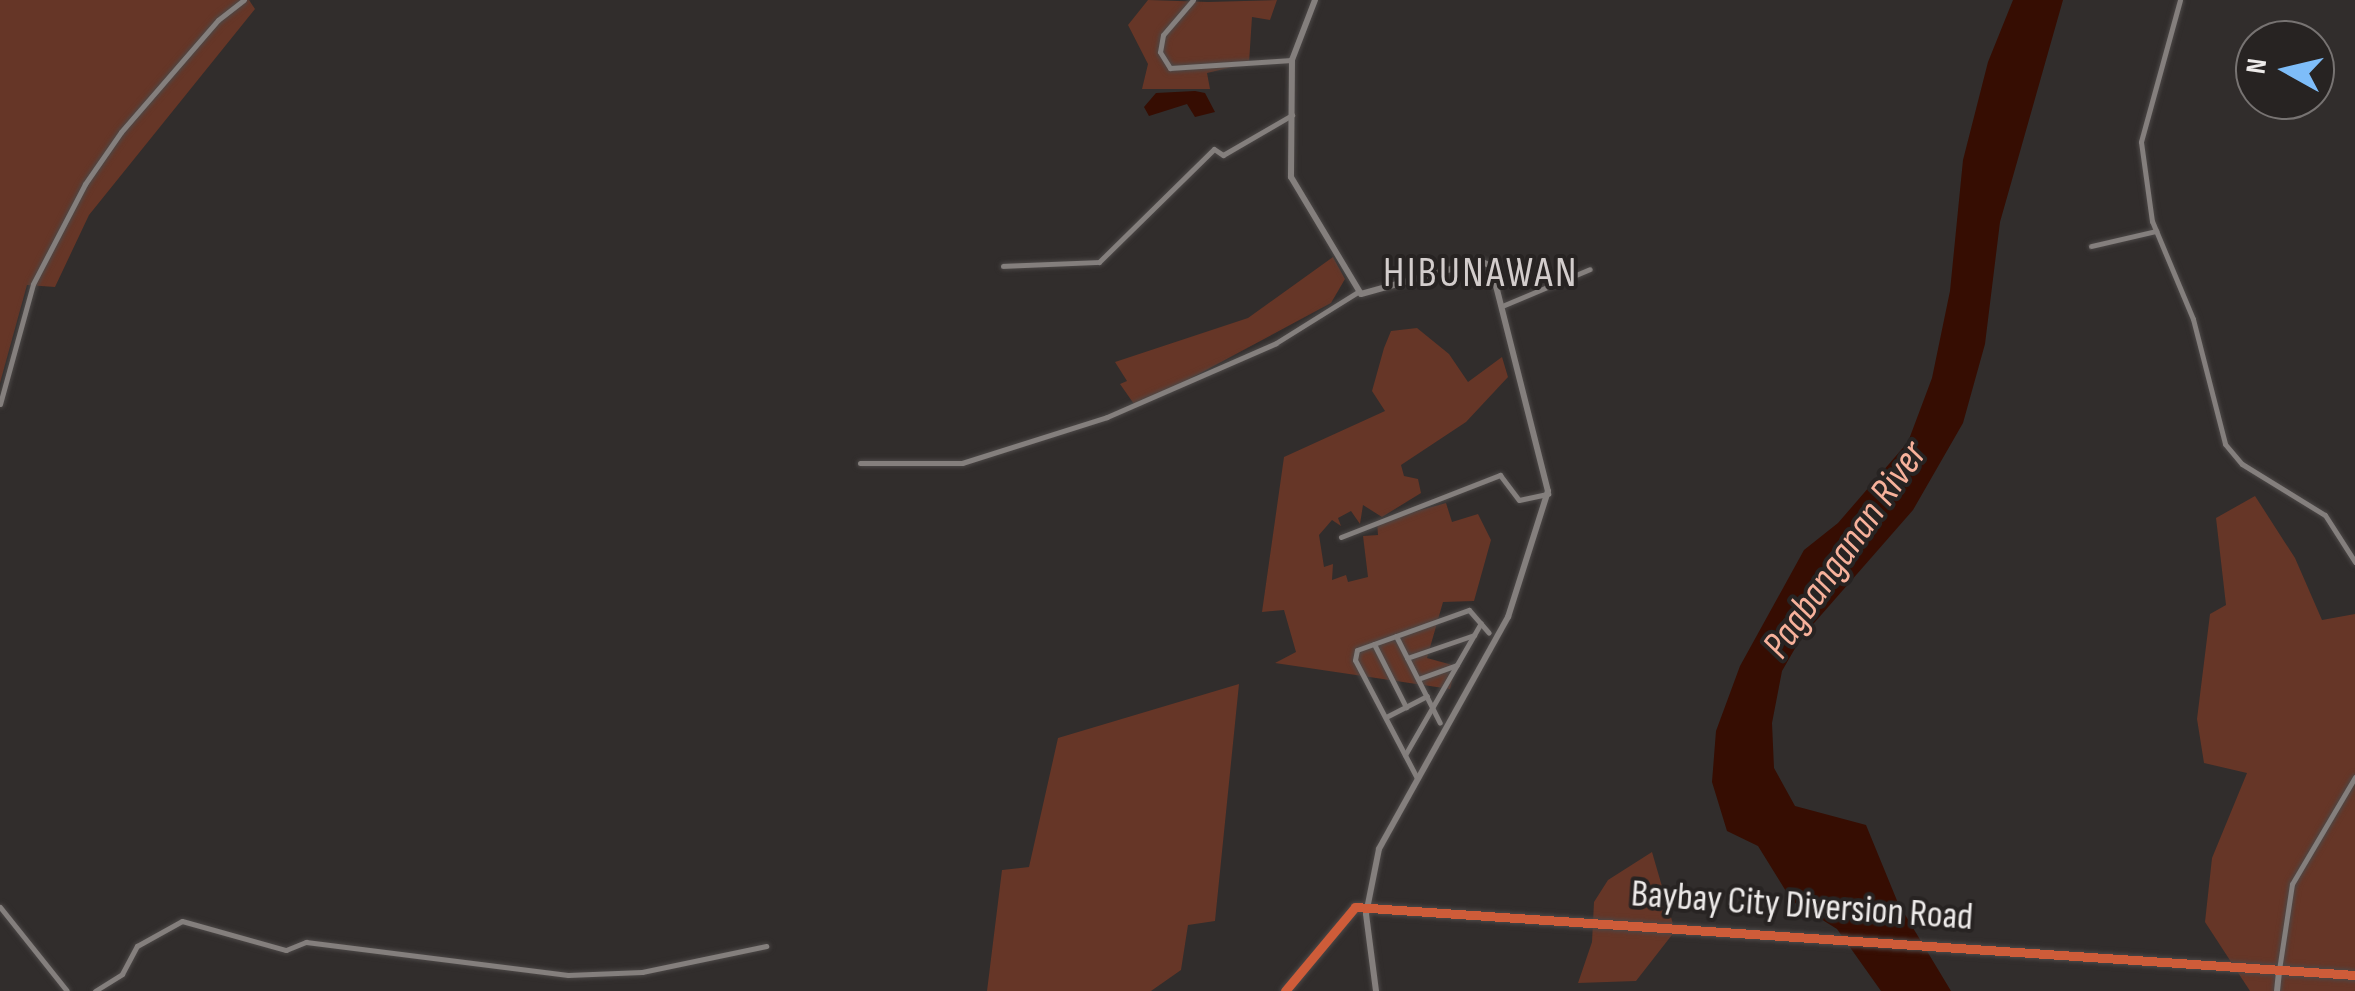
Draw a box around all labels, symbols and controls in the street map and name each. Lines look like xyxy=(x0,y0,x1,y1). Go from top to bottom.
north arrow xyxy=(2235,20,2335,120)
text: N xyxy=(2239,56,2274,76)
district label: HIBUNAWAN xyxy=(1383,249,1579,299)
water label: Pagbanganan River xyxy=(1753,432,1937,668)
street label: Baybay City Diversion Road xyxy=(1630,871,1974,941)

